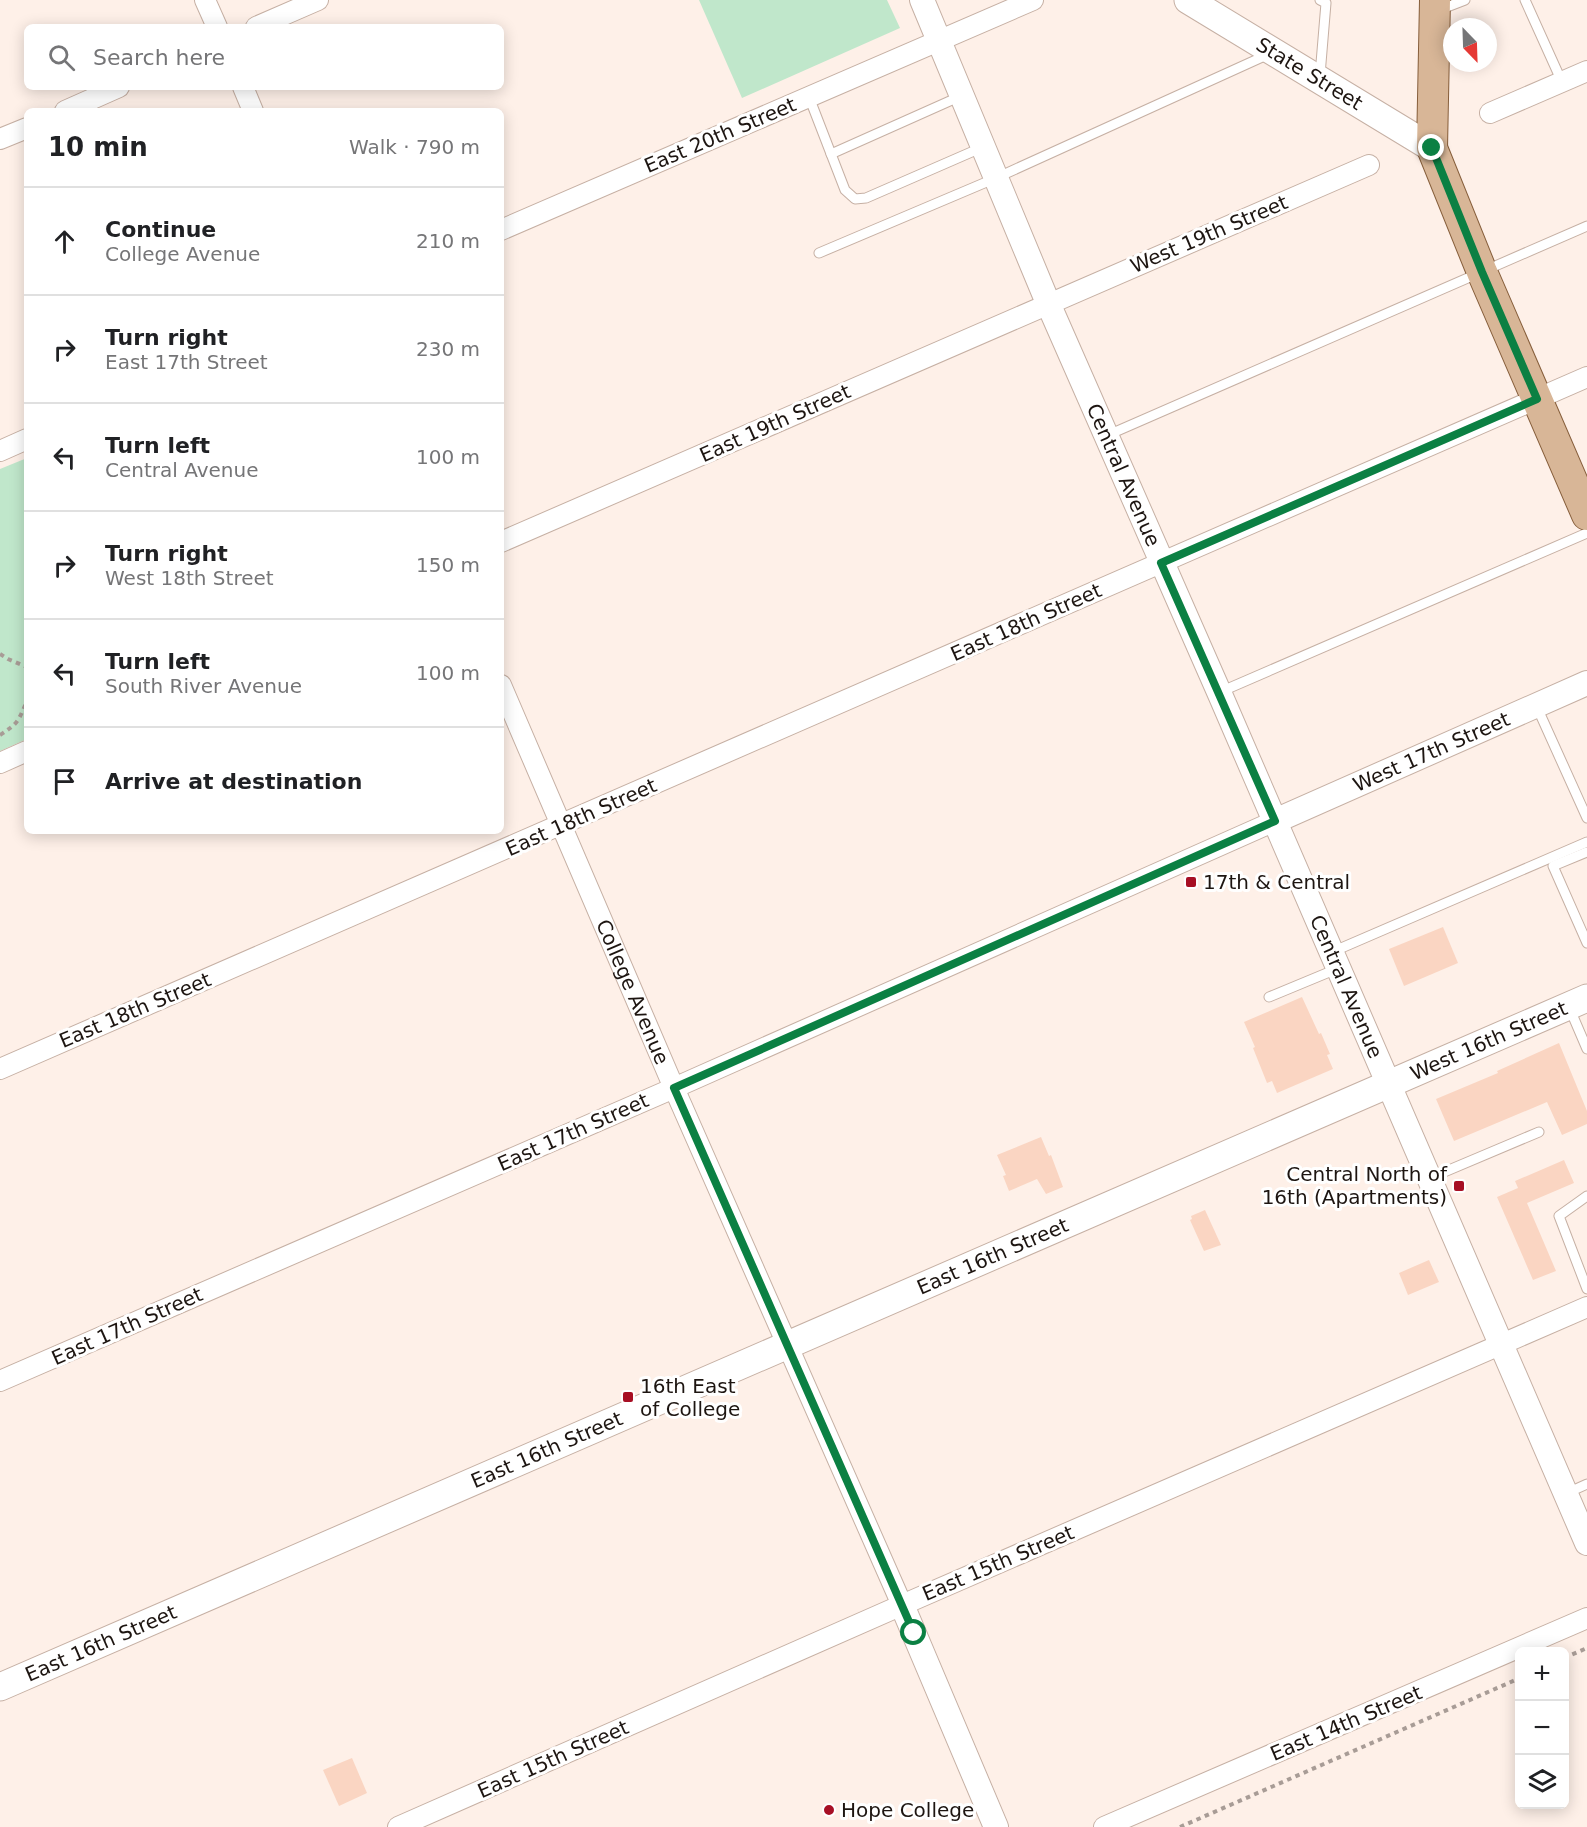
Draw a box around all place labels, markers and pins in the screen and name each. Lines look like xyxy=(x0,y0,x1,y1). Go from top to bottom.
place label: 17th & Central xyxy=(1203,870,1350,894)
marker: 17th & Central xyxy=(1184,875,1198,889)
place label: Central North of 16th (Apartments) xyxy=(1262,1162,1448,1209)
marker: Central North of 16th (Apartments) xyxy=(1452,1179,1466,1193)
place label: 16th East of College xyxy=(640,1374,740,1421)
marker: 16th East of College xyxy=(621,1390,635,1404)
place label: Hope College xyxy=(841,1798,974,1822)
marker: Hope College xyxy=(822,1803,836,1817)

